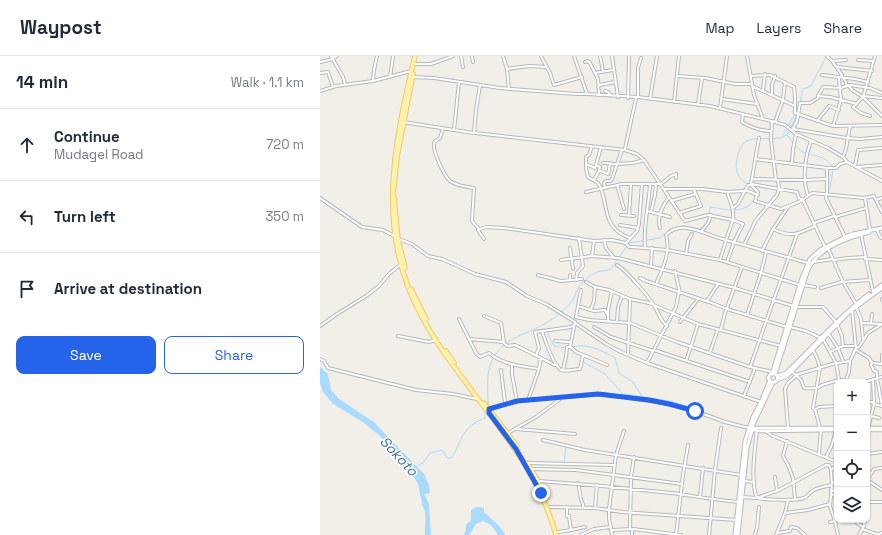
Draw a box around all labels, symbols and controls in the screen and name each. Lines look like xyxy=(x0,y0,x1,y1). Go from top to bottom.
text: Waypost xyxy=(20,15,102,40)
text: Map xyxy=(705,19,735,37)
text: Layers xyxy=(757,19,801,37)
text: Share xyxy=(823,19,862,37)
text: 14 min xyxy=(16,71,68,93)
text: Walk · 1.1 km xyxy=(231,74,304,91)
text: Continue xyxy=(54,127,120,146)
icon: ahead xyxy=(16,134,38,156)
text: 720 m xyxy=(266,136,304,153)
text: Mudagel Road xyxy=(54,146,143,163)
icon: left xyxy=(16,206,38,228)
text: Turn left xyxy=(54,207,116,226)
text: 350 m xyxy=(266,208,304,225)
icon: arrive xyxy=(16,278,38,300)
text: Arrive at destination xyxy=(54,279,202,298)
button: Save xyxy=(16,336,156,374)
button: Share xyxy=(164,336,304,374)
map controls xyxy=(834,379,870,523)
button: + xyxy=(834,379,870,415)
route start xyxy=(686,402,704,420)
button: − xyxy=(834,415,870,451)
water label: Sokoto xyxy=(376,432,422,480)
button: locate xyxy=(834,451,870,487)
route end xyxy=(532,484,550,502)
button: layers xyxy=(834,487,870,523)

